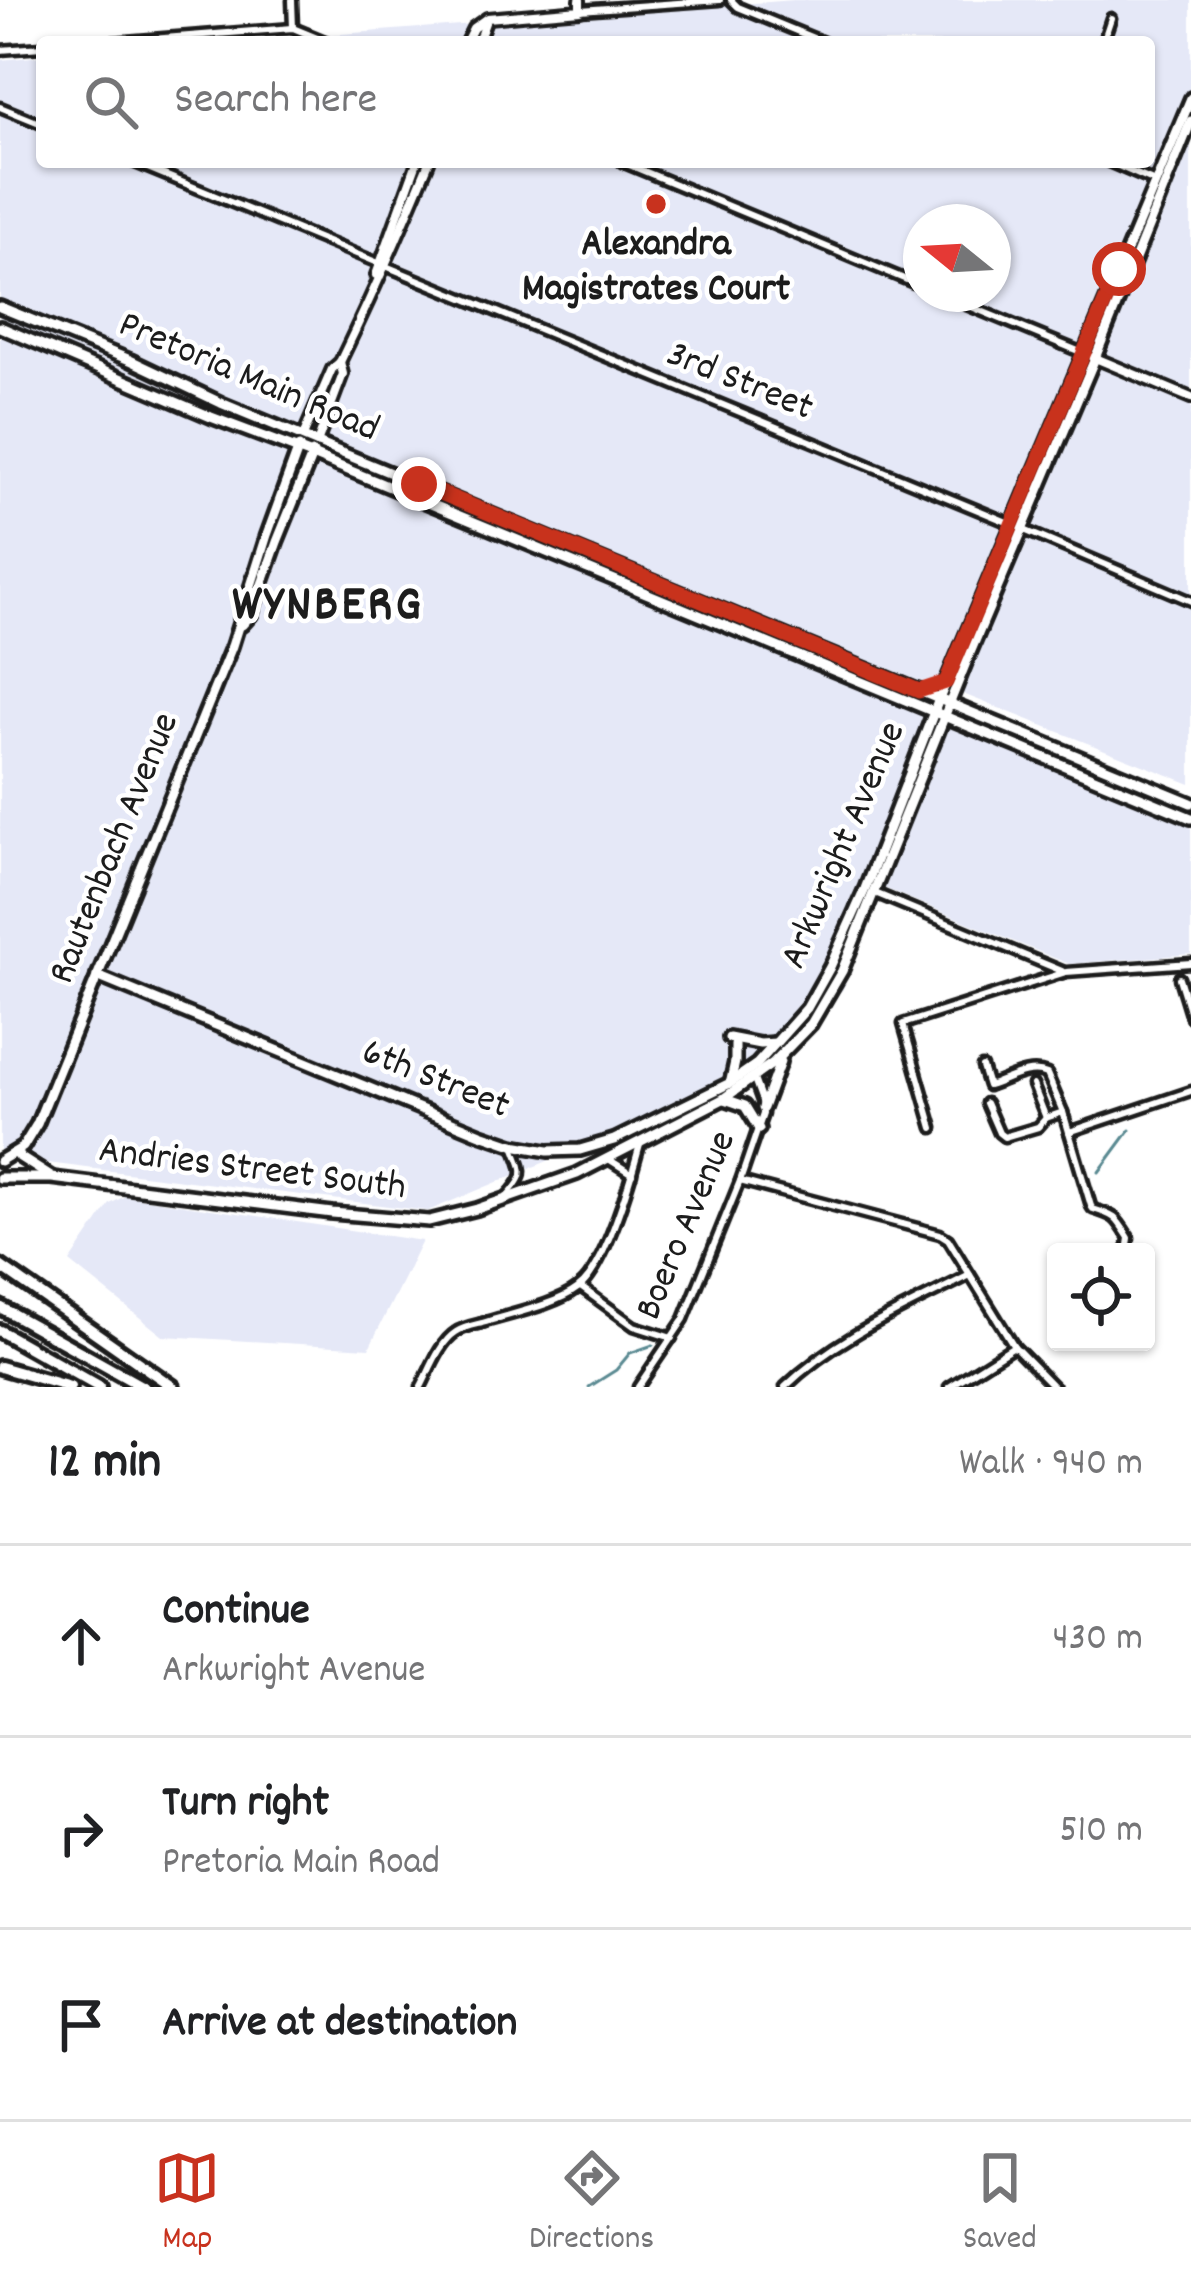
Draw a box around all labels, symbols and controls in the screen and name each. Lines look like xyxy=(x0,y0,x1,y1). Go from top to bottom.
search box xyxy=(36,36,1155,168)
icon: search xyxy=(78,69,144,135)
text: Search here xyxy=(174,70,377,134)
marker: Alexandra Magistrates Court xyxy=(643,191,669,217)
north arrow xyxy=(903,204,1011,312)
place label: Alexandra Magistrates Court xyxy=(522,219,791,319)
route start xyxy=(1092,242,1146,296)
street label: Pretoria Main Road xyxy=(109,299,387,459)
street label: 3rd Street xyxy=(657,329,821,437)
route end xyxy=(392,457,446,511)
district label: WYNBERG xyxy=(232,572,424,644)
street label: Rautenbach Avenue xyxy=(37,705,195,993)
street label: Arkwright Avenue xyxy=(768,714,922,978)
street label: 6th Street xyxy=(353,1026,517,1136)
street label: Boero Avenue xyxy=(624,1123,752,1329)
street label: Andries Street South xyxy=(95,1125,409,1217)
map controls xyxy=(1047,1243,1155,1351)
button: locate xyxy=(1047,1243,1155,1351)
text: 12 min xyxy=(48,1429,161,1501)
text: Walk · 940 m xyxy=(959,1438,1143,1493)
text: Continue xyxy=(162,1581,310,1645)
icon: ahead xyxy=(48,1608,114,1674)
text: 430 m xyxy=(1053,1613,1143,1668)
text: Arkwright Avenue xyxy=(162,1645,425,1700)
text: Turn right xyxy=(162,1773,329,1837)
icon: right xyxy=(48,1800,114,1866)
text: 510 m xyxy=(1059,1805,1143,1860)
text: Pretoria Main Road xyxy=(162,1837,440,1892)
icon: arrive xyxy=(48,1992,114,2058)
text: Arrive at destination xyxy=(162,1993,517,2057)
tab: Map xyxy=(154,2145,220,2264)
tab: Directions xyxy=(529,2145,654,2264)
tab: Saved xyxy=(963,2145,1037,2264)

